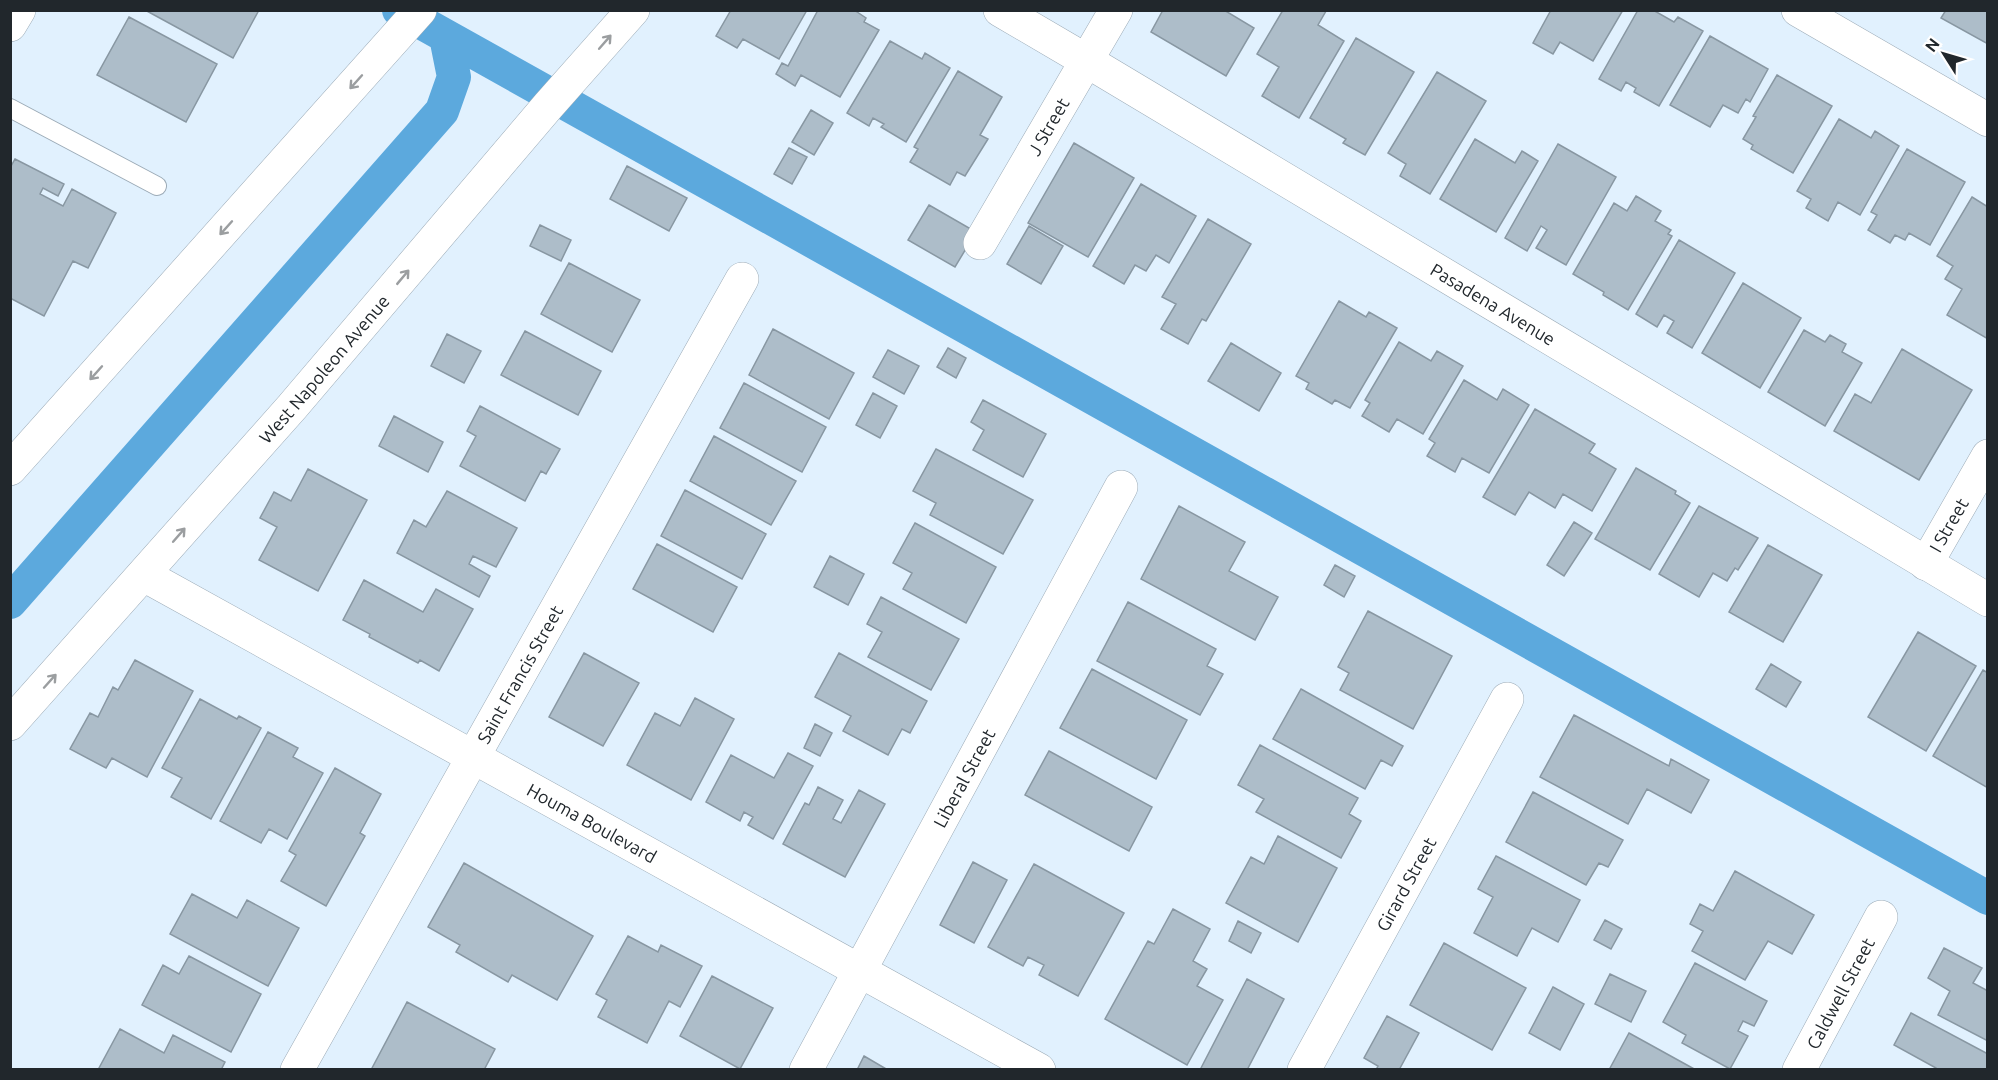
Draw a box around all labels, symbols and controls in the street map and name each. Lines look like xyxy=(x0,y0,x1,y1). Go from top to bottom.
north arrow xyxy=(1914,24,1974,84)
one-way arrow xyxy=(599,34,612,50)
text: N xyxy=(1921,35,1943,55)
one-way arrow xyxy=(349,74,363,89)
street label: J Street xyxy=(1023,94,1073,159)
one-way arrow xyxy=(219,220,233,235)
street label: Pasadena Avenue xyxy=(1427,259,1559,349)
one-way arrow xyxy=(396,270,410,285)
street label: West Napoleon Avenue xyxy=(255,291,393,447)
one-way arrow xyxy=(89,365,103,380)
street label: I Street xyxy=(1925,494,1972,556)
one-way arrow xyxy=(172,528,186,543)
street label: Saint Francis Street xyxy=(473,602,566,747)
one-way arrow xyxy=(43,674,57,689)
street label: Liberal Street xyxy=(929,725,999,831)
street label: Houma Boulevard xyxy=(524,779,660,867)
street label: Girard Street xyxy=(1372,834,1440,934)
street label: Caldwell Street xyxy=(1802,934,1878,1052)

